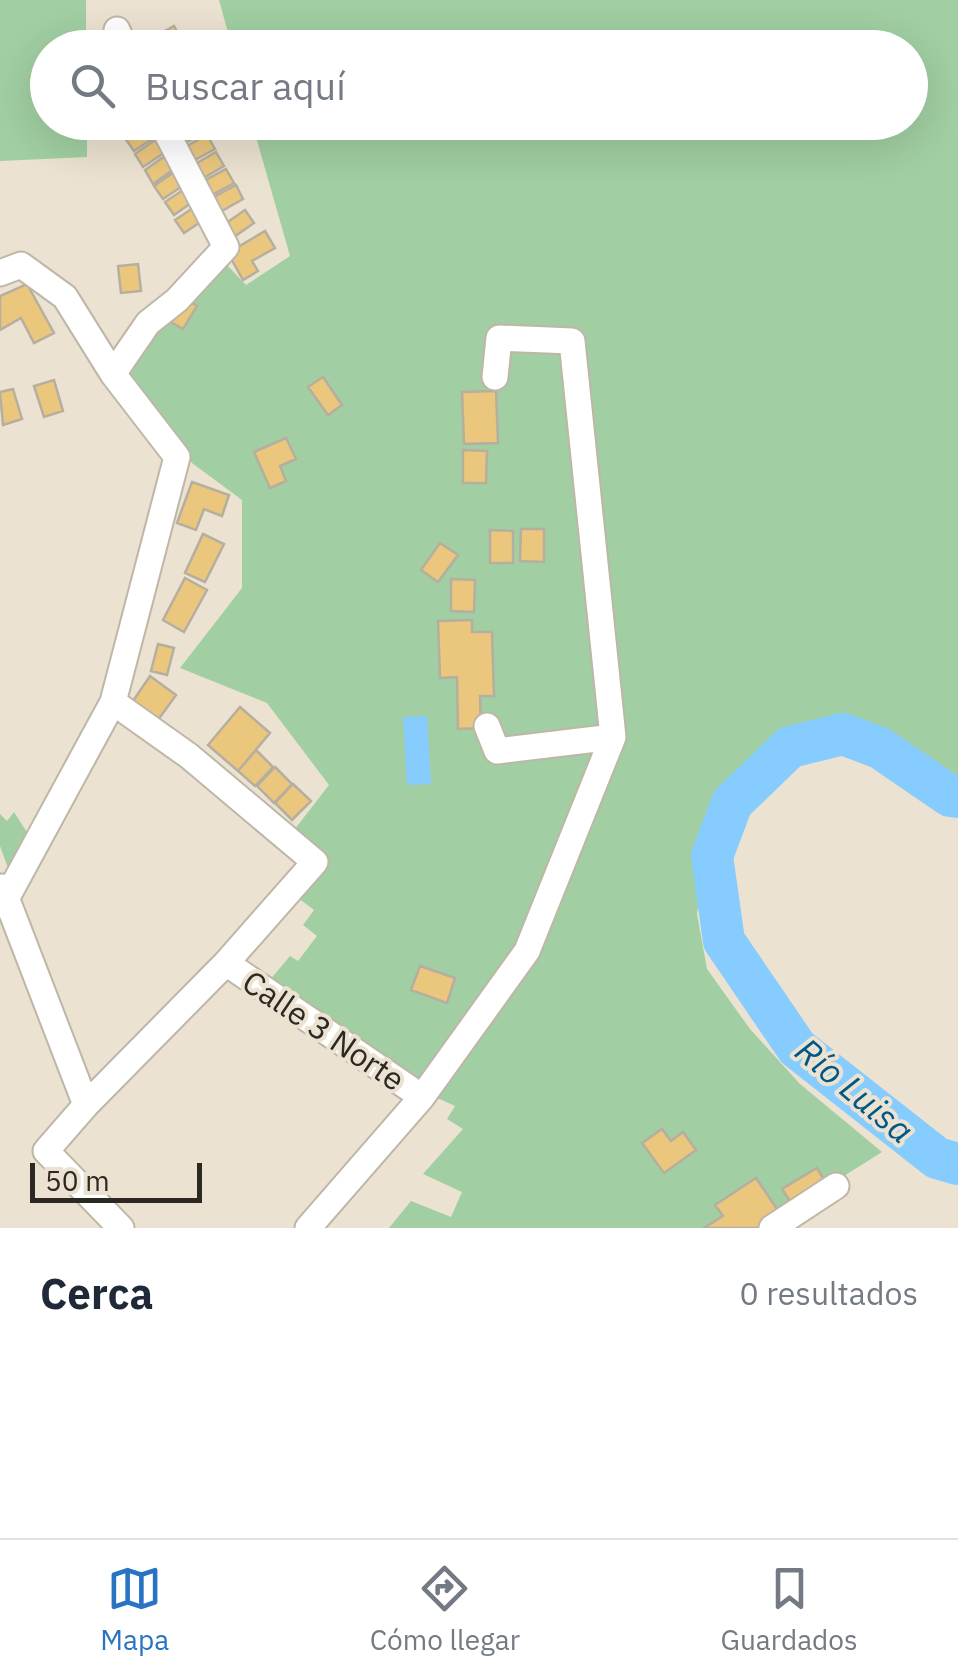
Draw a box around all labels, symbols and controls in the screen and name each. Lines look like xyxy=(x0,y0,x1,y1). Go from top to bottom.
search box xyxy=(30,30,928,140)
icon: search xyxy=(65,58,120,113)
text: Buscar aquí xyxy=(145,61,346,110)
street label: Calle 3 Norte xyxy=(235,960,413,1100)
water label: Río Luisa xyxy=(786,1027,924,1153)
scale bar xyxy=(30,1158,202,1202)
text: 50 m xyxy=(45,1162,110,1199)
text: Cerca xyxy=(40,1266,153,1321)
text: 0 resultados xyxy=(739,1272,918,1314)
tab: Mapa xyxy=(100,1561,169,1658)
tab: Cómo llegar xyxy=(370,1561,520,1658)
tab: Guardados xyxy=(721,1561,858,1658)

